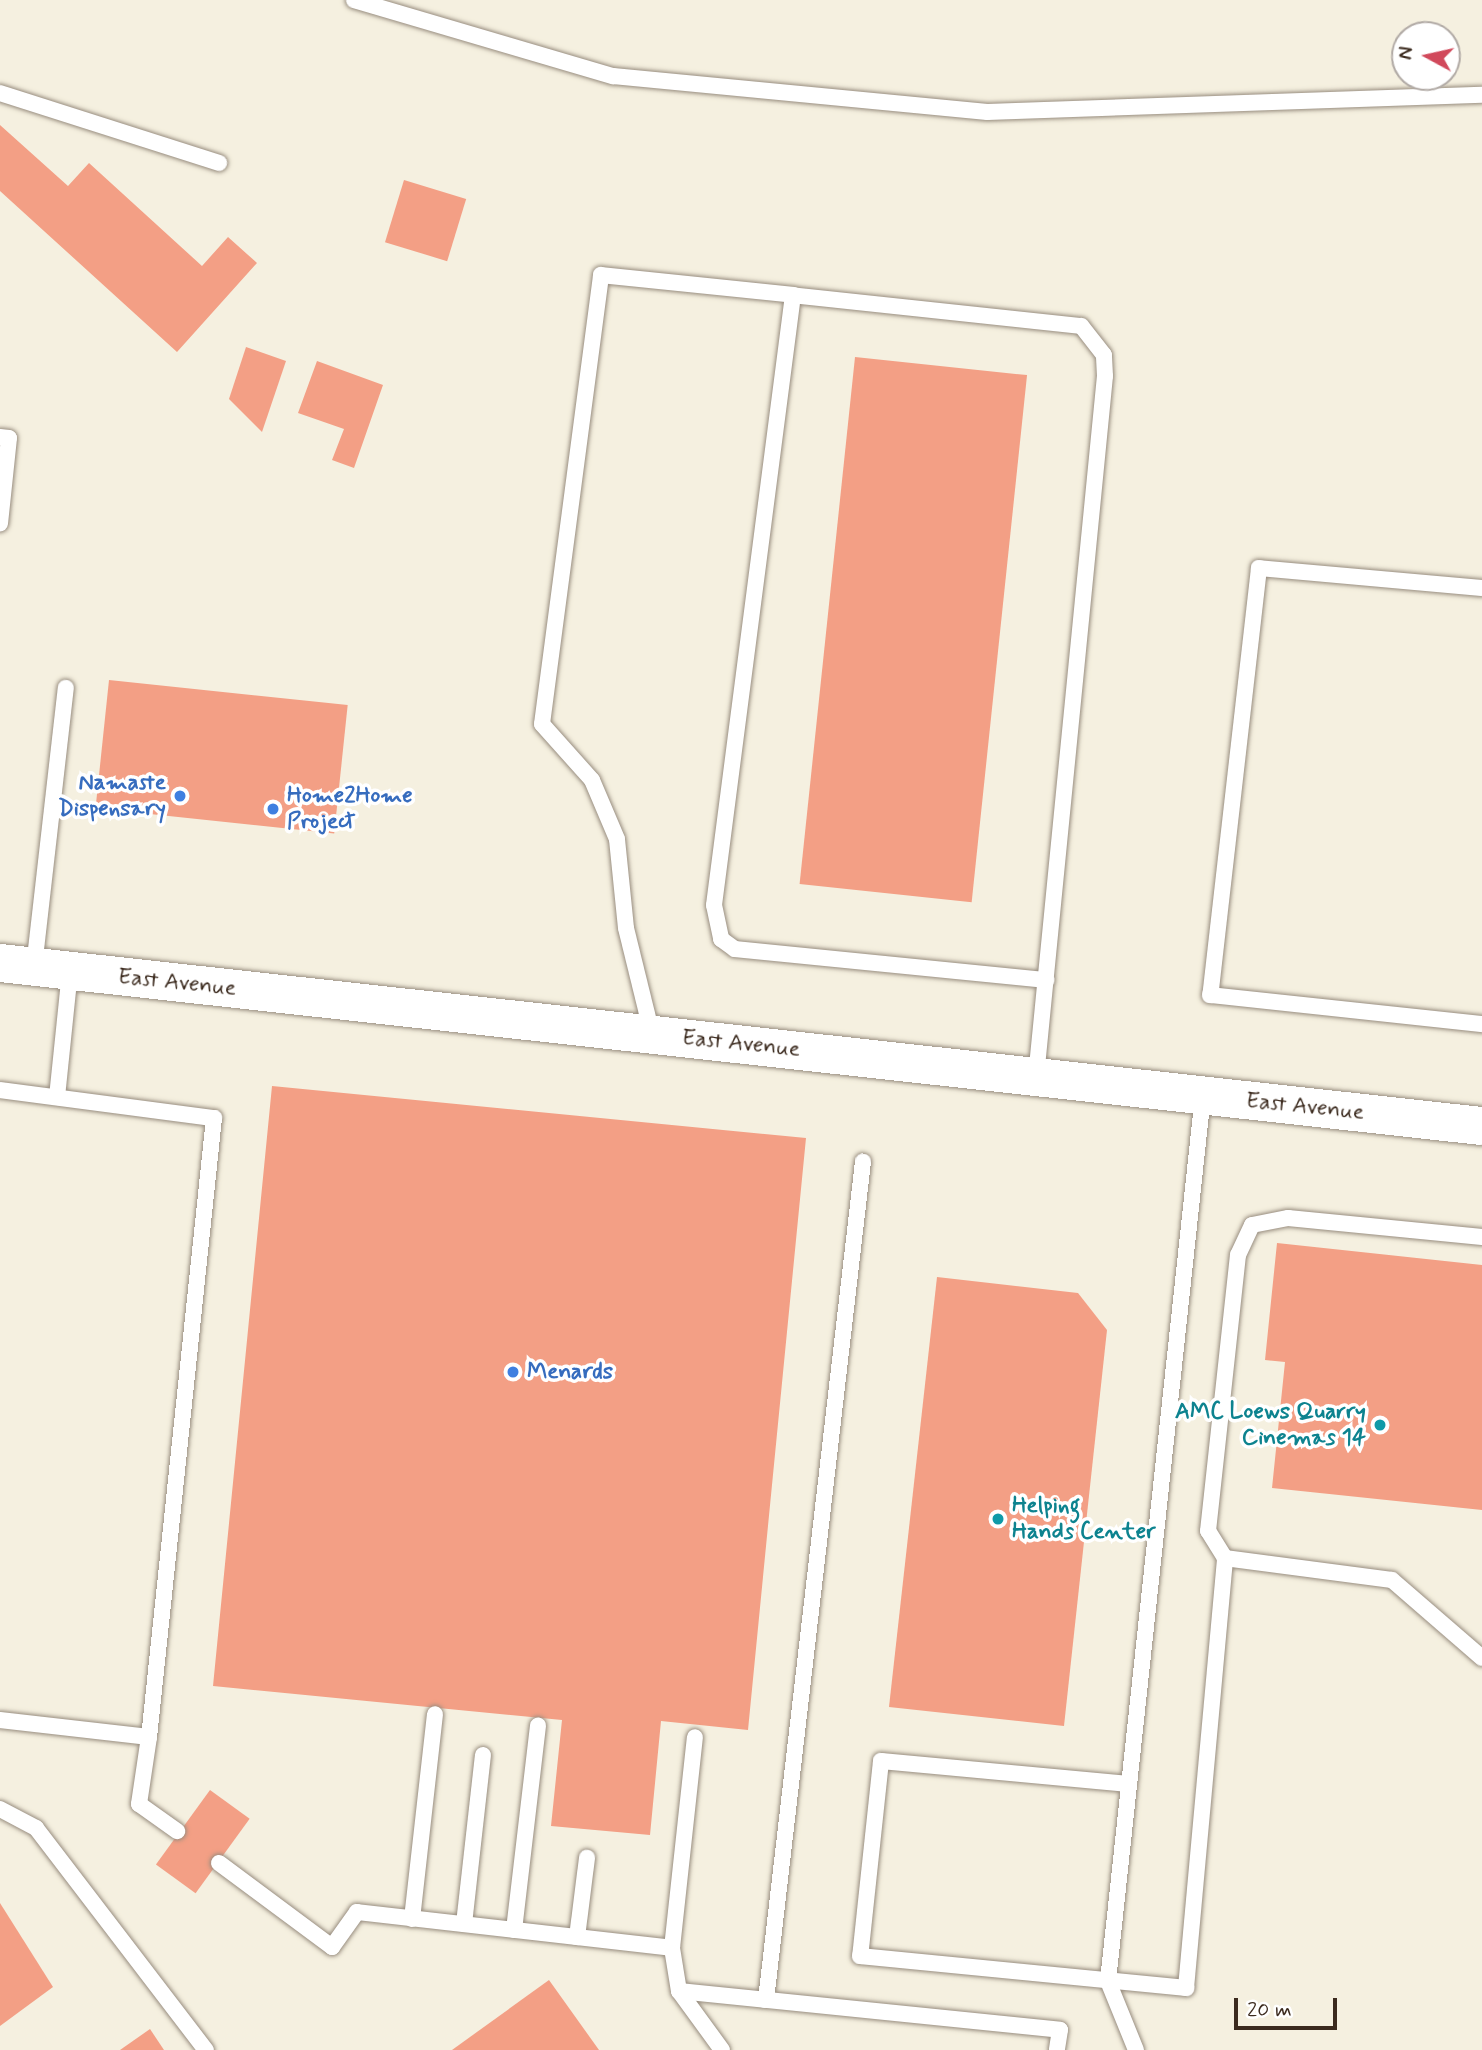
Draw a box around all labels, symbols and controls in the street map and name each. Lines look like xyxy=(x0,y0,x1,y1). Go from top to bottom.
north arrow xyxy=(1391,21,1461,91)
text: N xyxy=(1393,45,1420,61)
place label: Namaste Dispensary xyxy=(58,769,166,823)
place label: Home2Home Project xyxy=(287,782,413,836)
marker: Namaste Dispensary xyxy=(172,788,188,804)
marker: Home2Home Project xyxy=(265,801,281,817)
street label: East Avenue xyxy=(116,963,238,1003)
street label: East Avenue xyxy=(680,1024,802,1064)
street label: East Avenue xyxy=(1244,1087,1366,1127)
place label: Menards xyxy=(527,1358,613,1386)
marker: Menards xyxy=(505,1364,521,1380)
place label: AMC Loews Quarry Cinemas 14 xyxy=(1177,1398,1366,1452)
marker: AMC Loews Quarry Cinemas 14 xyxy=(1372,1417,1388,1433)
place label: Helping Hands Center xyxy=(1012,1492,1151,1546)
marker: Helping Hands Center xyxy=(990,1511,1006,1527)
scale bar xyxy=(1237,1983,1340,2027)
text: 20 m xyxy=(1247,1996,1292,2024)

